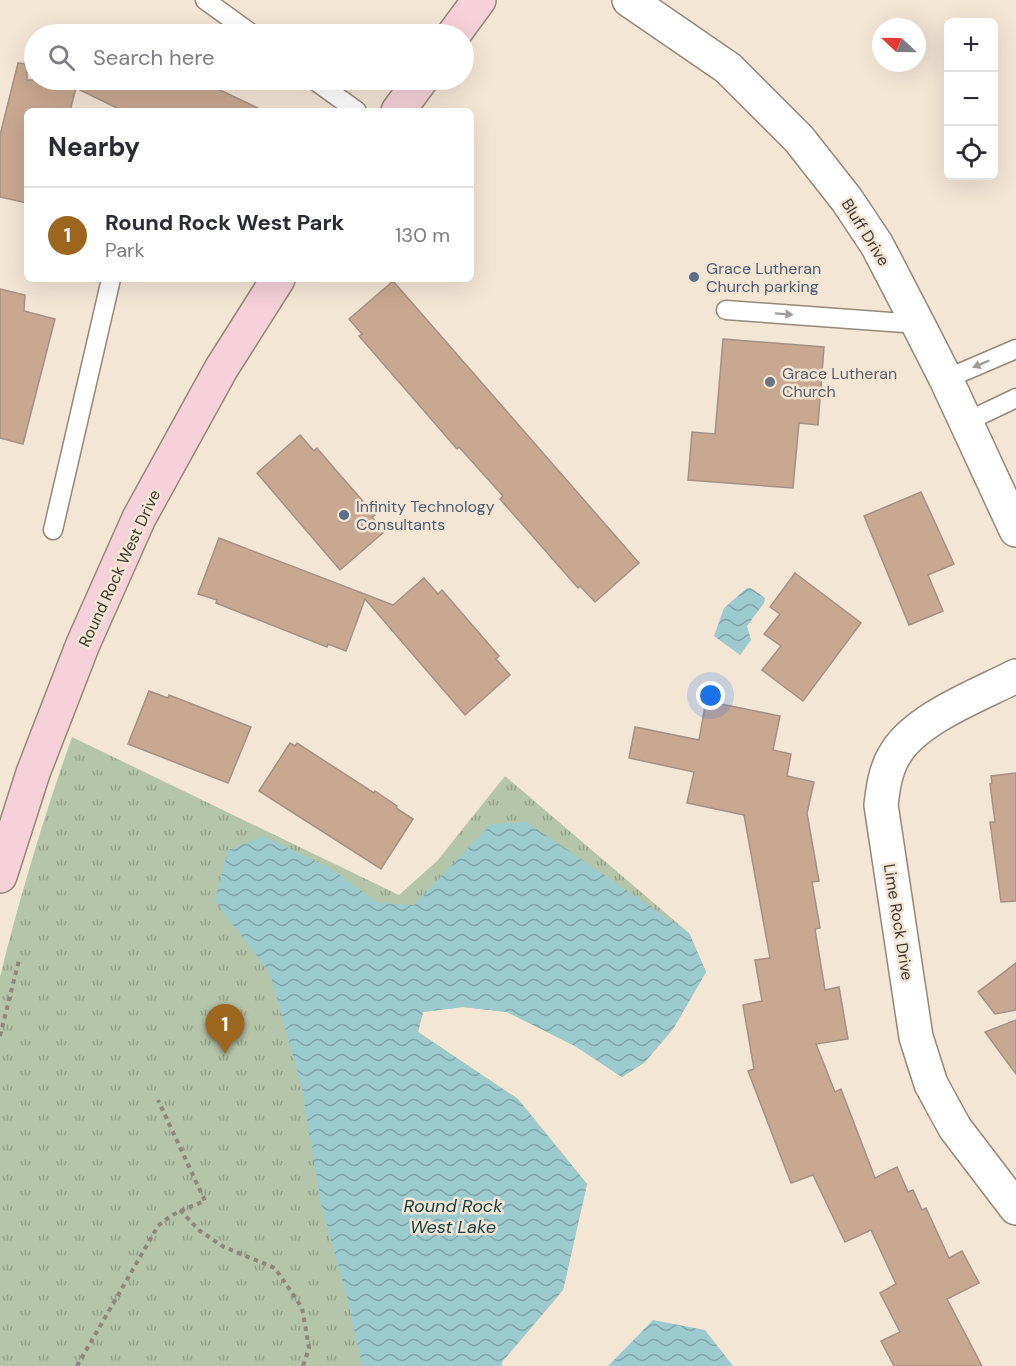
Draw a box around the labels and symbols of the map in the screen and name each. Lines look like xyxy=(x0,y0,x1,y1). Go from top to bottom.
north arrow xyxy=(872,18,926,72)
street label: Bluff Drive xyxy=(837,195,894,270)
place label: Grace Lutheran Church parking xyxy=(706,258,821,297)
marker: Grace Lutheran Church parking xyxy=(687,270,701,284)
one-way arrow xyxy=(775,309,794,319)
one-way arrow xyxy=(972,360,990,369)
place label: Grace Lutheran Church xyxy=(782,363,897,402)
marker: Grace Lutheran Church xyxy=(763,375,777,389)
street label: Round Rock West Drive xyxy=(74,486,165,650)
place label: Infinity Technology Consultants xyxy=(356,496,495,535)
marker: Infinity Technology Consultants xyxy=(337,508,351,522)
your location xyxy=(696,681,725,710)
street label: Lime Rock Drive xyxy=(879,862,918,982)
pin: 1 xyxy=(206,1004,244,1054)
water label: Round Rock West Lake xyxy=(404,1194,503,1239)

